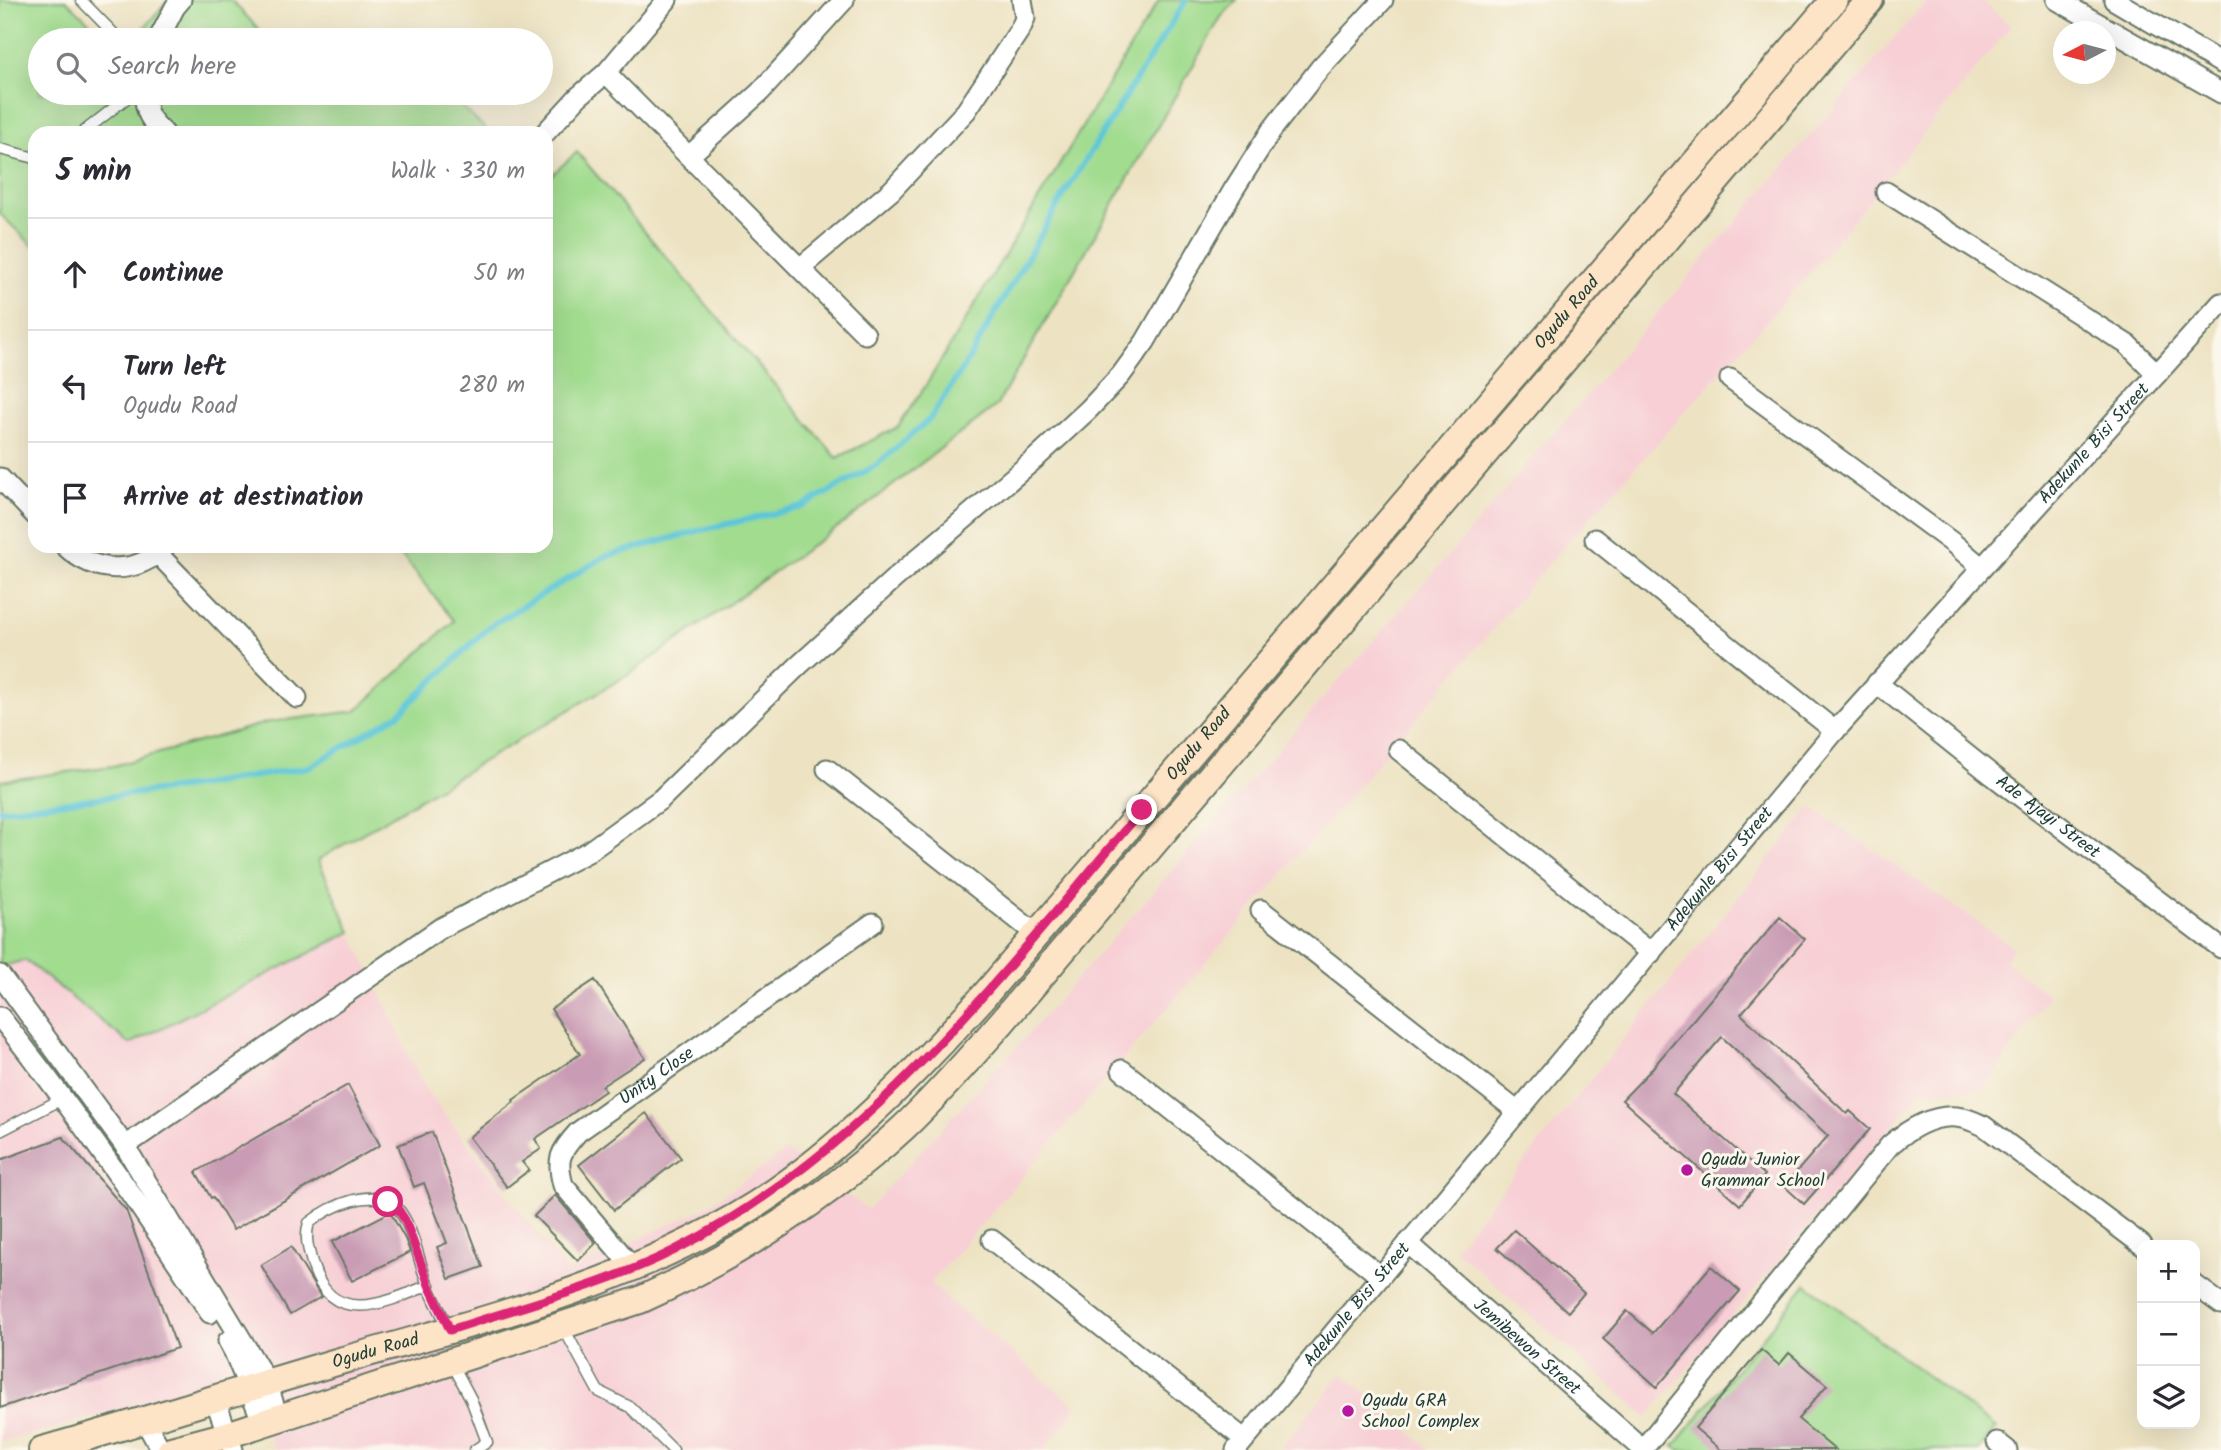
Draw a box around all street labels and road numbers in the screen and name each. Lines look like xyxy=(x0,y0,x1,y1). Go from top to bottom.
street label: Ogudu Road xyxy=(1527,269,1608,356)
street label: Adekunle Bisi Street xyxy=(2032,375,2158,511)
street label: Ogudu Road xyxy=(1159,700,1240,788)
street label: Ade Ajayi Street xyxy=(1989,768,2107,867)
street label: Adekunle Bisi Street xyxy=(1659,799,1781,938)
street label: Unity Close xyxy=(613,1039,700,1113)
street label: Adekunle Bisi Street xyxy=(1296,1235,1418,1374)
street label: Jemibewon Street xyxy=(1466,1292,1588,1403)
street label: Ogudu Road xyxy=(329,1325,423,1377)

